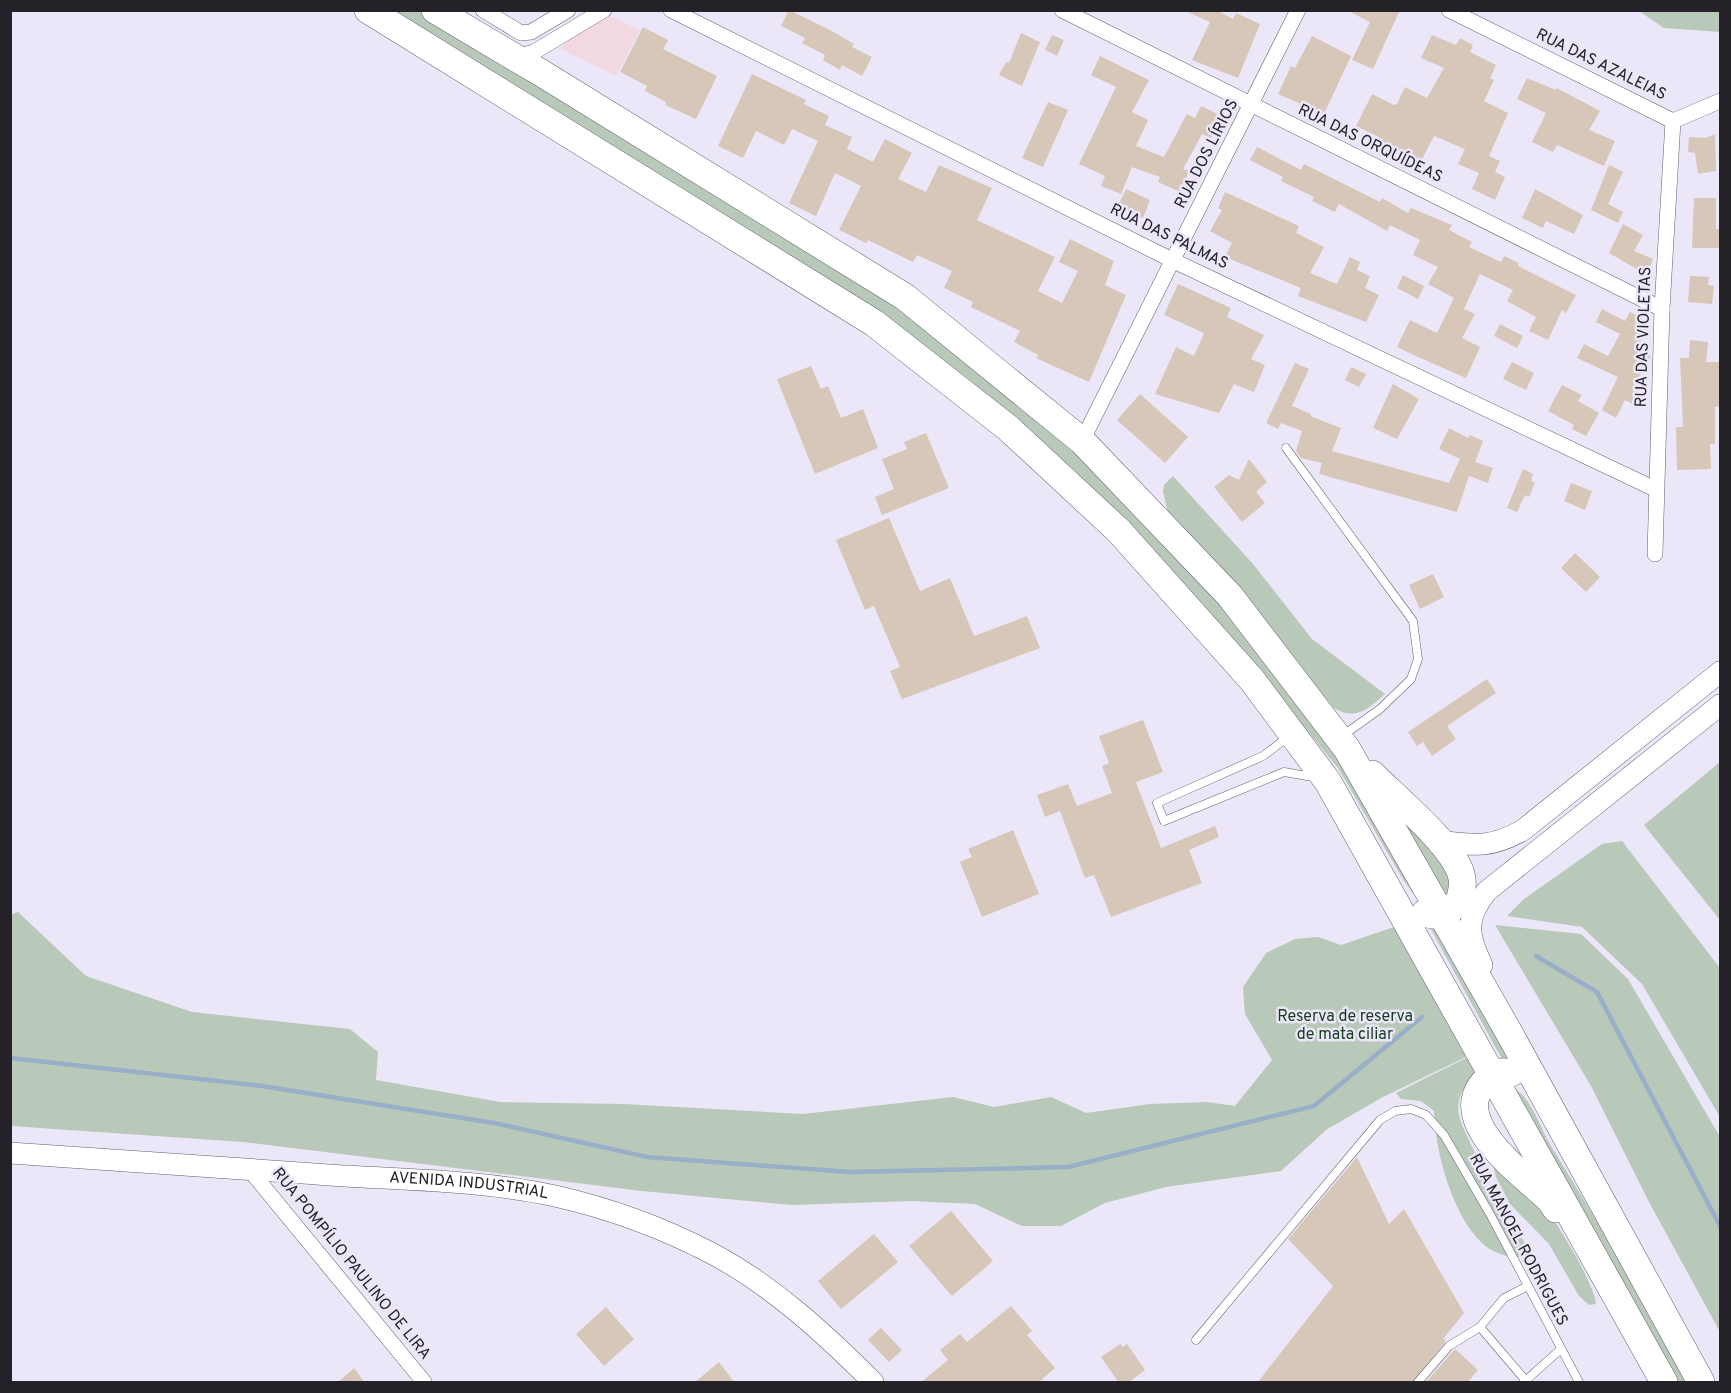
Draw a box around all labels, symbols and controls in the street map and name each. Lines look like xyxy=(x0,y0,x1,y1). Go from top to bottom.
street label: RUA DAS AZALEIAS xyxy=(1532,25,1670,105)
street label: RUA DOS LÍRIOS xyxy=(1169,95,1243,212)
street label: RUA DAS ORQUÍDEAS xyxy=(1294,98,1447,188)
street label: RUA DAS PALMAS xyxy=(1106,200,1232,274)
street label: RUA DAS VIOLETAS xyxy=(1632,266,1656,408)
park label: Reserva de reserva de mata ciliar xyxy=(1277,1007,1413,1045)
street label: RUA MANOEL RODRIGUES xyxy=(1464,1151,1572,1329)
street label: RUA POMPÍLIO PAULINO DE LIRA xyxy=(267,1163,436,1364)
street label: AVENIDA INDUSTRIAL xyxy=(389,1168,550,1204)

